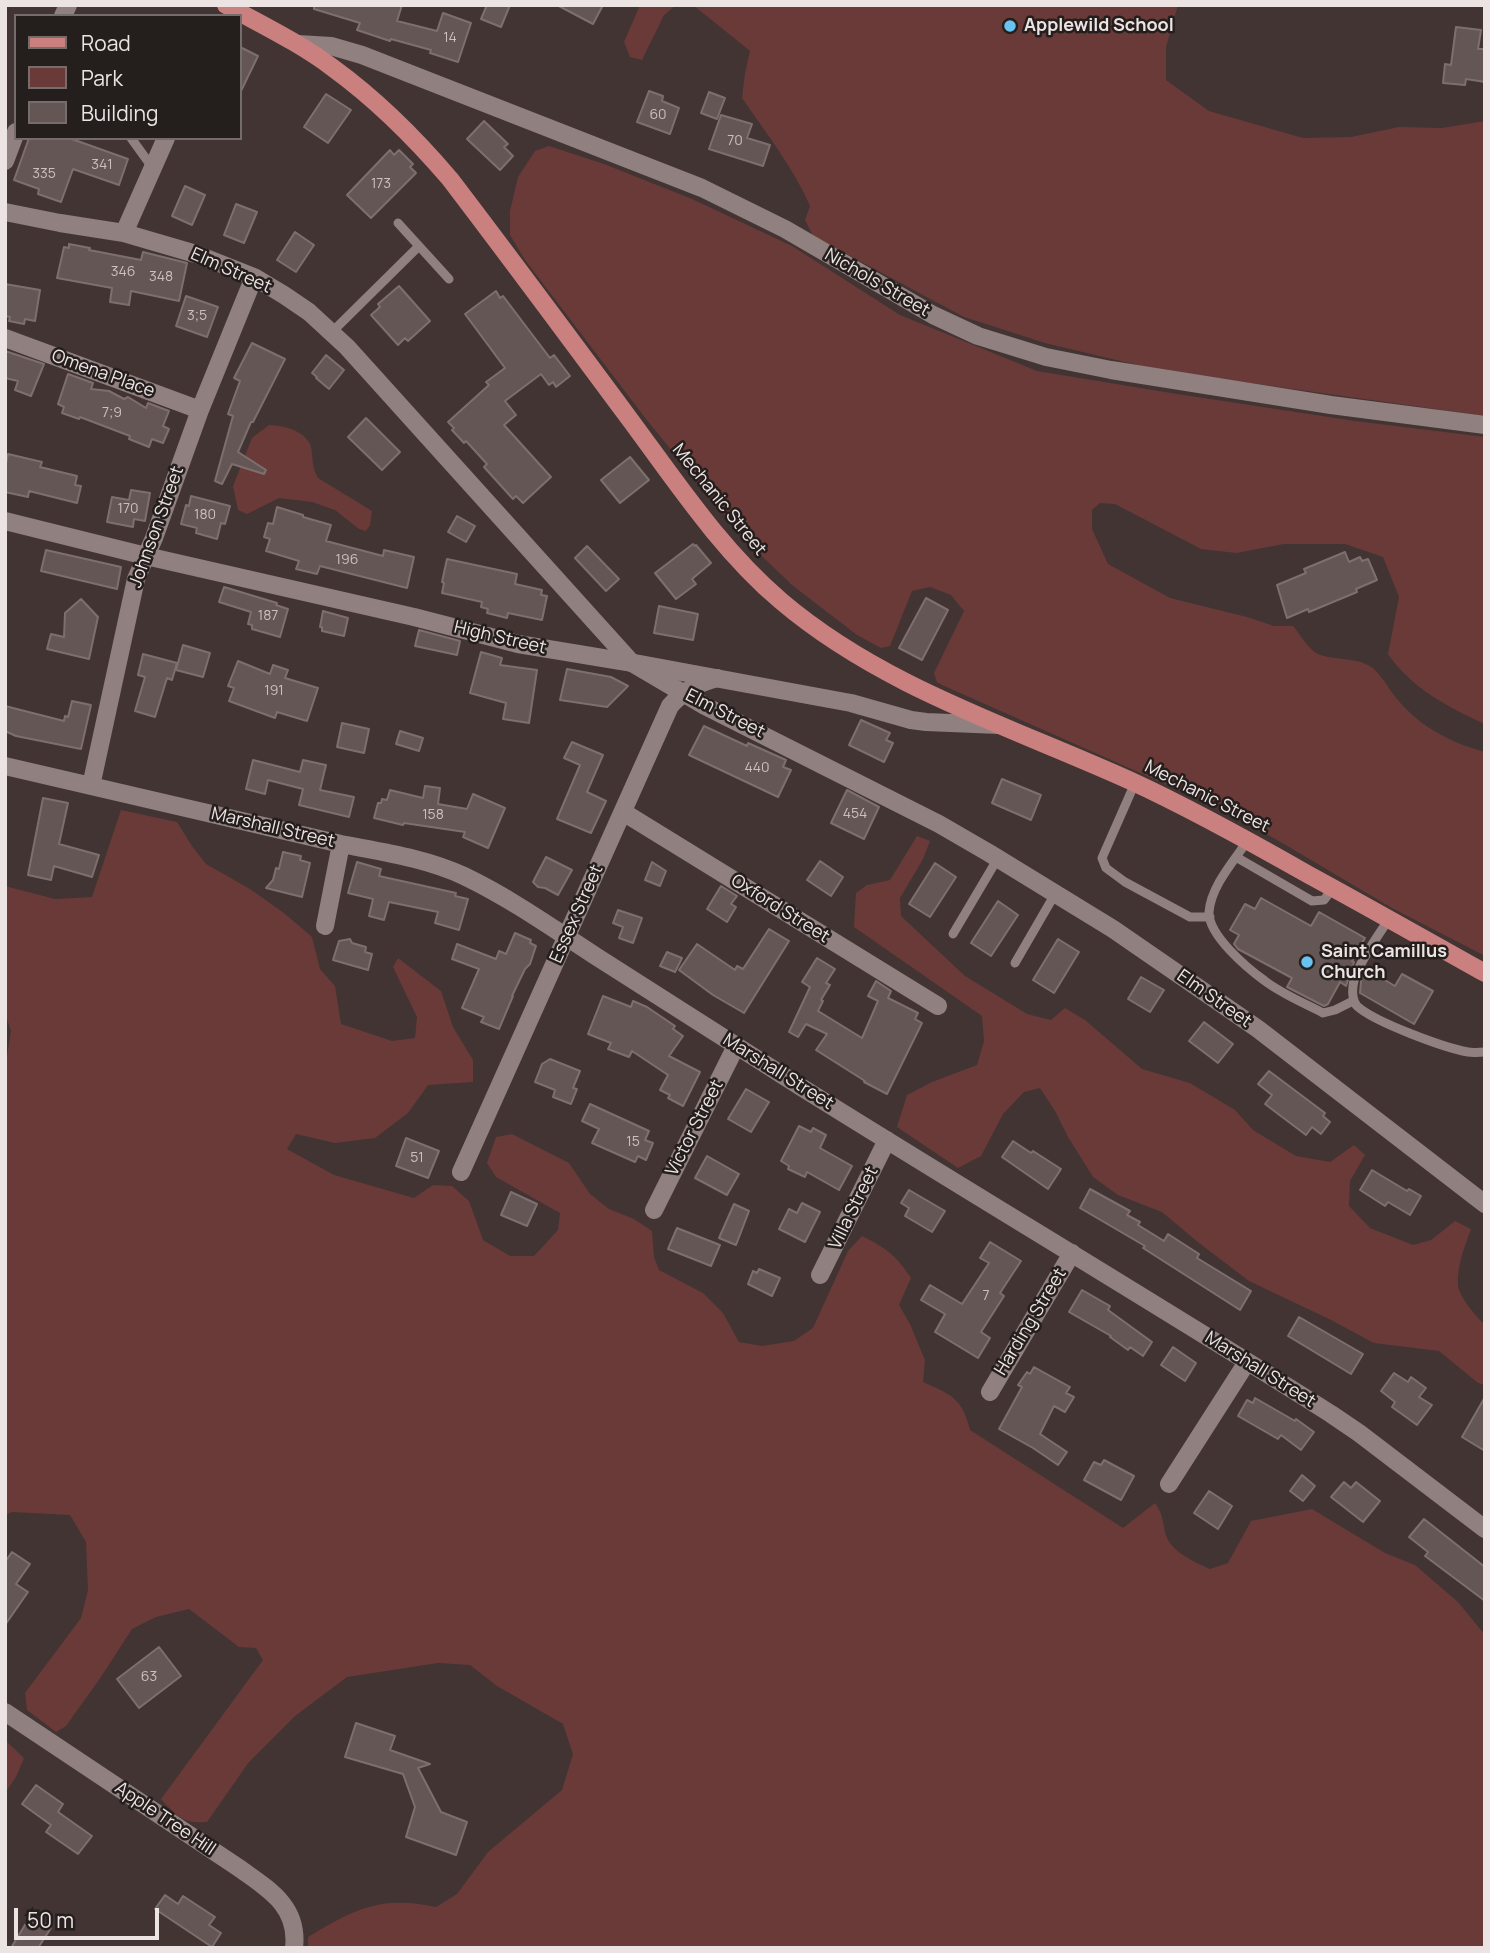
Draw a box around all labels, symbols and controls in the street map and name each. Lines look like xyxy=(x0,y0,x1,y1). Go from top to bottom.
legend xyxy=(14,14,242,140)
place label: Applewild School xyxy=(1024,15,1174,37)
marker: Applewild School xyxy=(1002,18,1018,34)
text: Road xyxy=(81,29,131,57)
house number: 14 xyxy=(443,30,457,46)
text: Park xyxy=(81,64,123,92)
text: Building xyxy=(81,99,158,127)
house number: 60 xyxy=(649,107,667,123)
house number: 70 xyxy=(727,133,743,149)
house number: 341 xyxy=(91,157,113,173)
house number: 335 xyxy=(32,166,56,182)
house number: 173 xyxy=(371,176,391,192)
street label: Elm Street xyxy=(187,244,275,298)
street label: Nichols Street xyxy=(821,244,933,322)
house number: 346 xyxy=(111,264,135,280)
house number: 348 xyxy=(149,269,173,285)
house number: 3;5 xyxy=(187,308,207,324)
street label: Omena Place xyxy=(49,345,157,403)
house number: 7;9 xyxy=(102,405,122,421)
street label: Mechanic Street xyxy=(667,440,771,560)
street label: Johnson Street xyxy=(125,463,189,591)
house number: 170 xyxy=(117,501,139,517)
house number: 180 xyxy=(194,507,216,523)
house number: 196 xyxy=(336,552,358,568)
house number: 187 xyxy=(258,608,278,624)
street label: High Street xyxy=(452,617,548,659)
house number: 191 xyxy=(264,683,284,699)
street label: Elm Street xyxy=(682,685,768,743)
street label: Mechanic Street xyxy=(1141,756,1273,838)
house number: 440 xyxy=(744,760,770,776)
street label: Marshall Street xyxy=(209,803,337,853)
house number: 454 xyxy=(843,806,867,822)
house number: 158 xyxy=(422,807,444,823)
street label: Essex Street xyxy=(546,862,608,966)
street label: Oxford Street xyxy=(727,870,833,948)
place label: Saint Camillus Church xyxy=(1321,941,1447,984)
marker: Saint Camillus Church xyxy=(1299,954,1315,970)
street label: Elm Street xyxy=(1173,965,1255,1033)
street label: Marshall Street xyxy=(719,1029,837,1115)
street label: Victor Street xyxy=(662,1076,728,1180)
house number: 15 xyxy=(626,1134,640,1150)
house number: 51 xyxy=(410,1150,424,1166)
street label: Villa Street xyxy=(825,1163,883,1253)
street label: Harding Street xyxy=(991,1264,1071,1380)
house number: 7 xyxy=(982,1288,990,1304)
street label: Marshall Street xyxy=(1201,1327,1319,1413)
house number: 63 xyxy=(141,1669,157,1685)
street label: Apple Tree Hill xyxy=(111,1777,219,1861)
scale bar xyxy=(18,1894,163,1938)
text: 50 m xyxy=(27,1906,74,1934)

